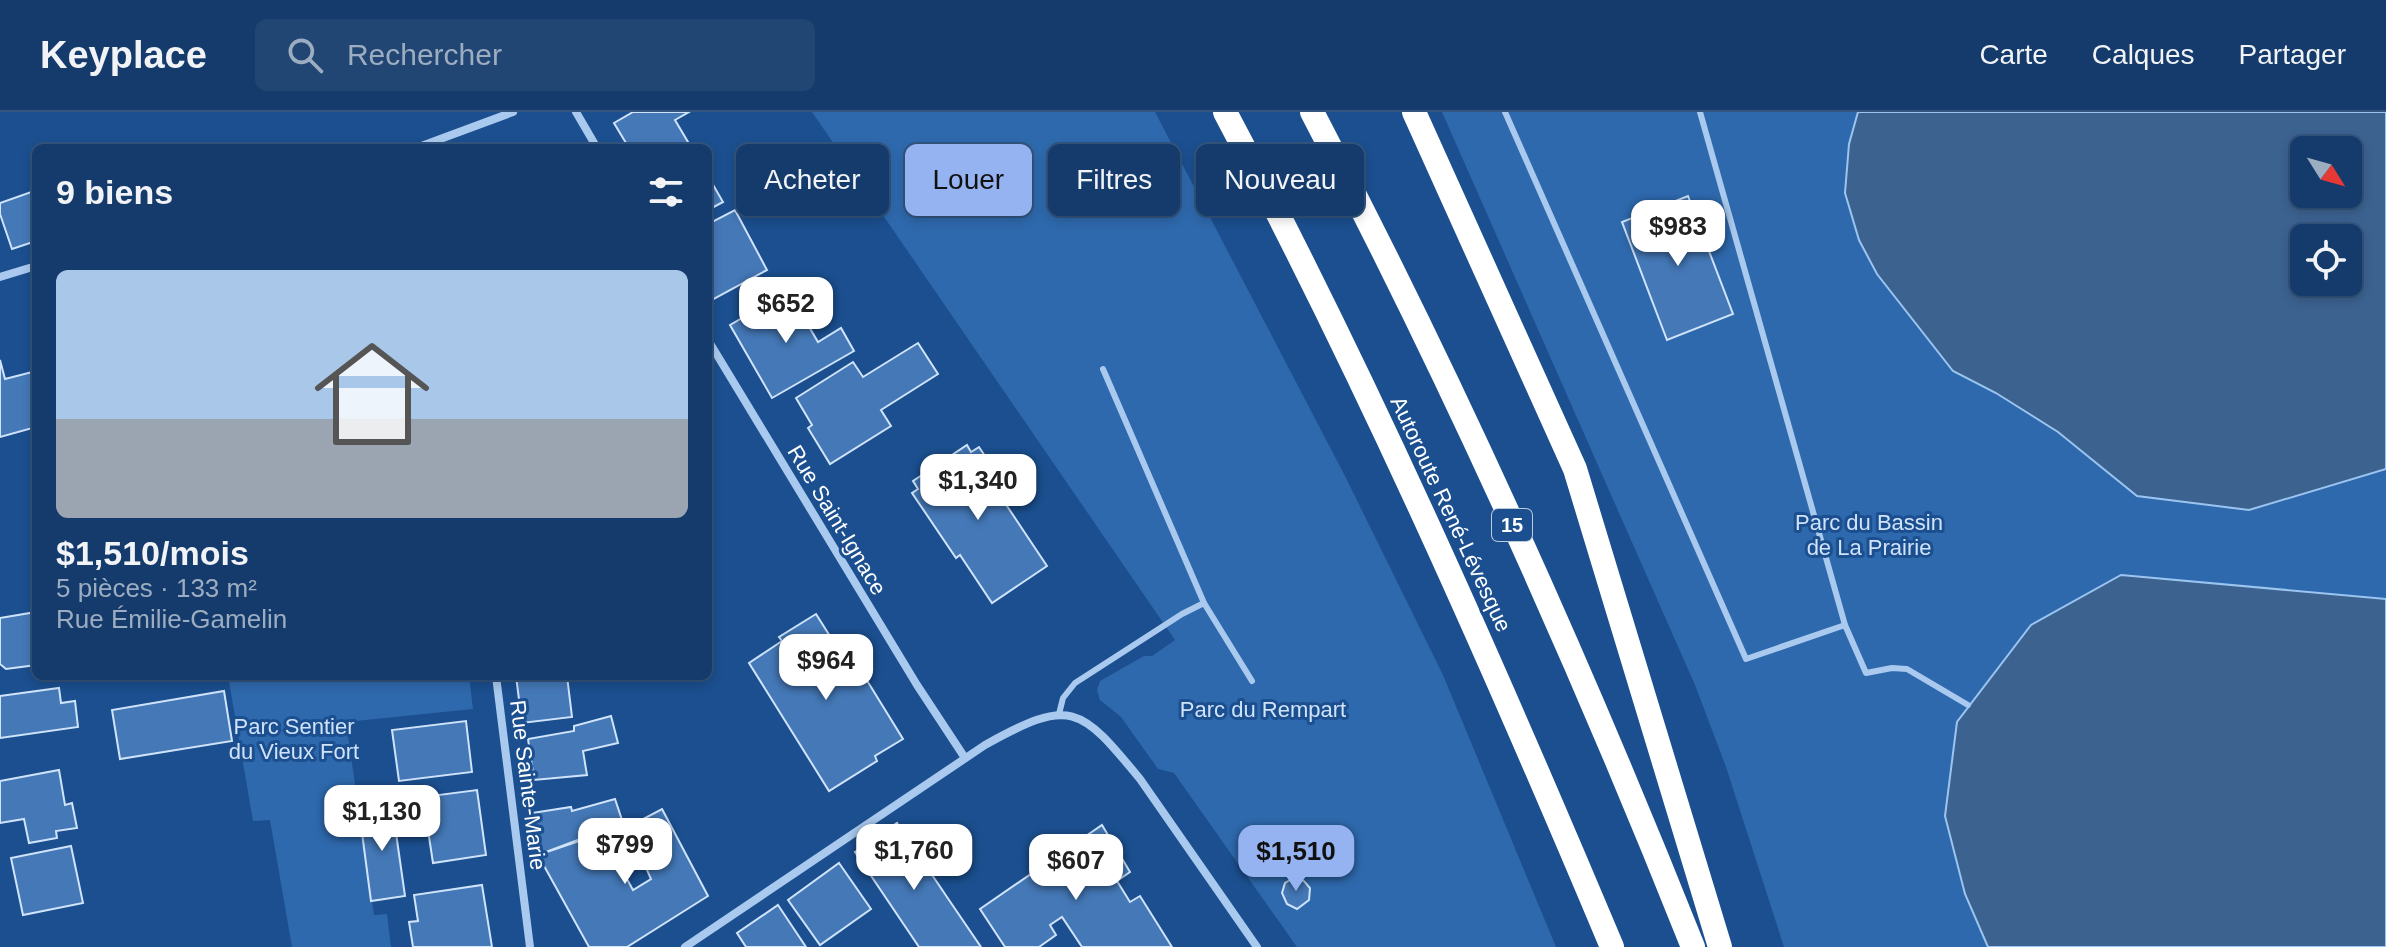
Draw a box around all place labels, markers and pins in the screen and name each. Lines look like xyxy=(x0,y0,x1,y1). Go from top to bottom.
pin: $983 xyxy=(1631,200,1725,268)
pin: $652 xyxy=(739,277,833,345)
pin: $1,340 xyxy=(913,454,1043,522)
pin: $964 xyxy=(779,634,873,702)
pin: $1,130 xyxy=(317,785,447,853)
pin: $799 xyxy=(578,818,672,886)
pin: $1,760 xyxy=(849,824,979,892)
pin: $1,510 xyxy=(1231,825,1361,893)
pin: $607 xyxy=(1029,834,1123,902)

